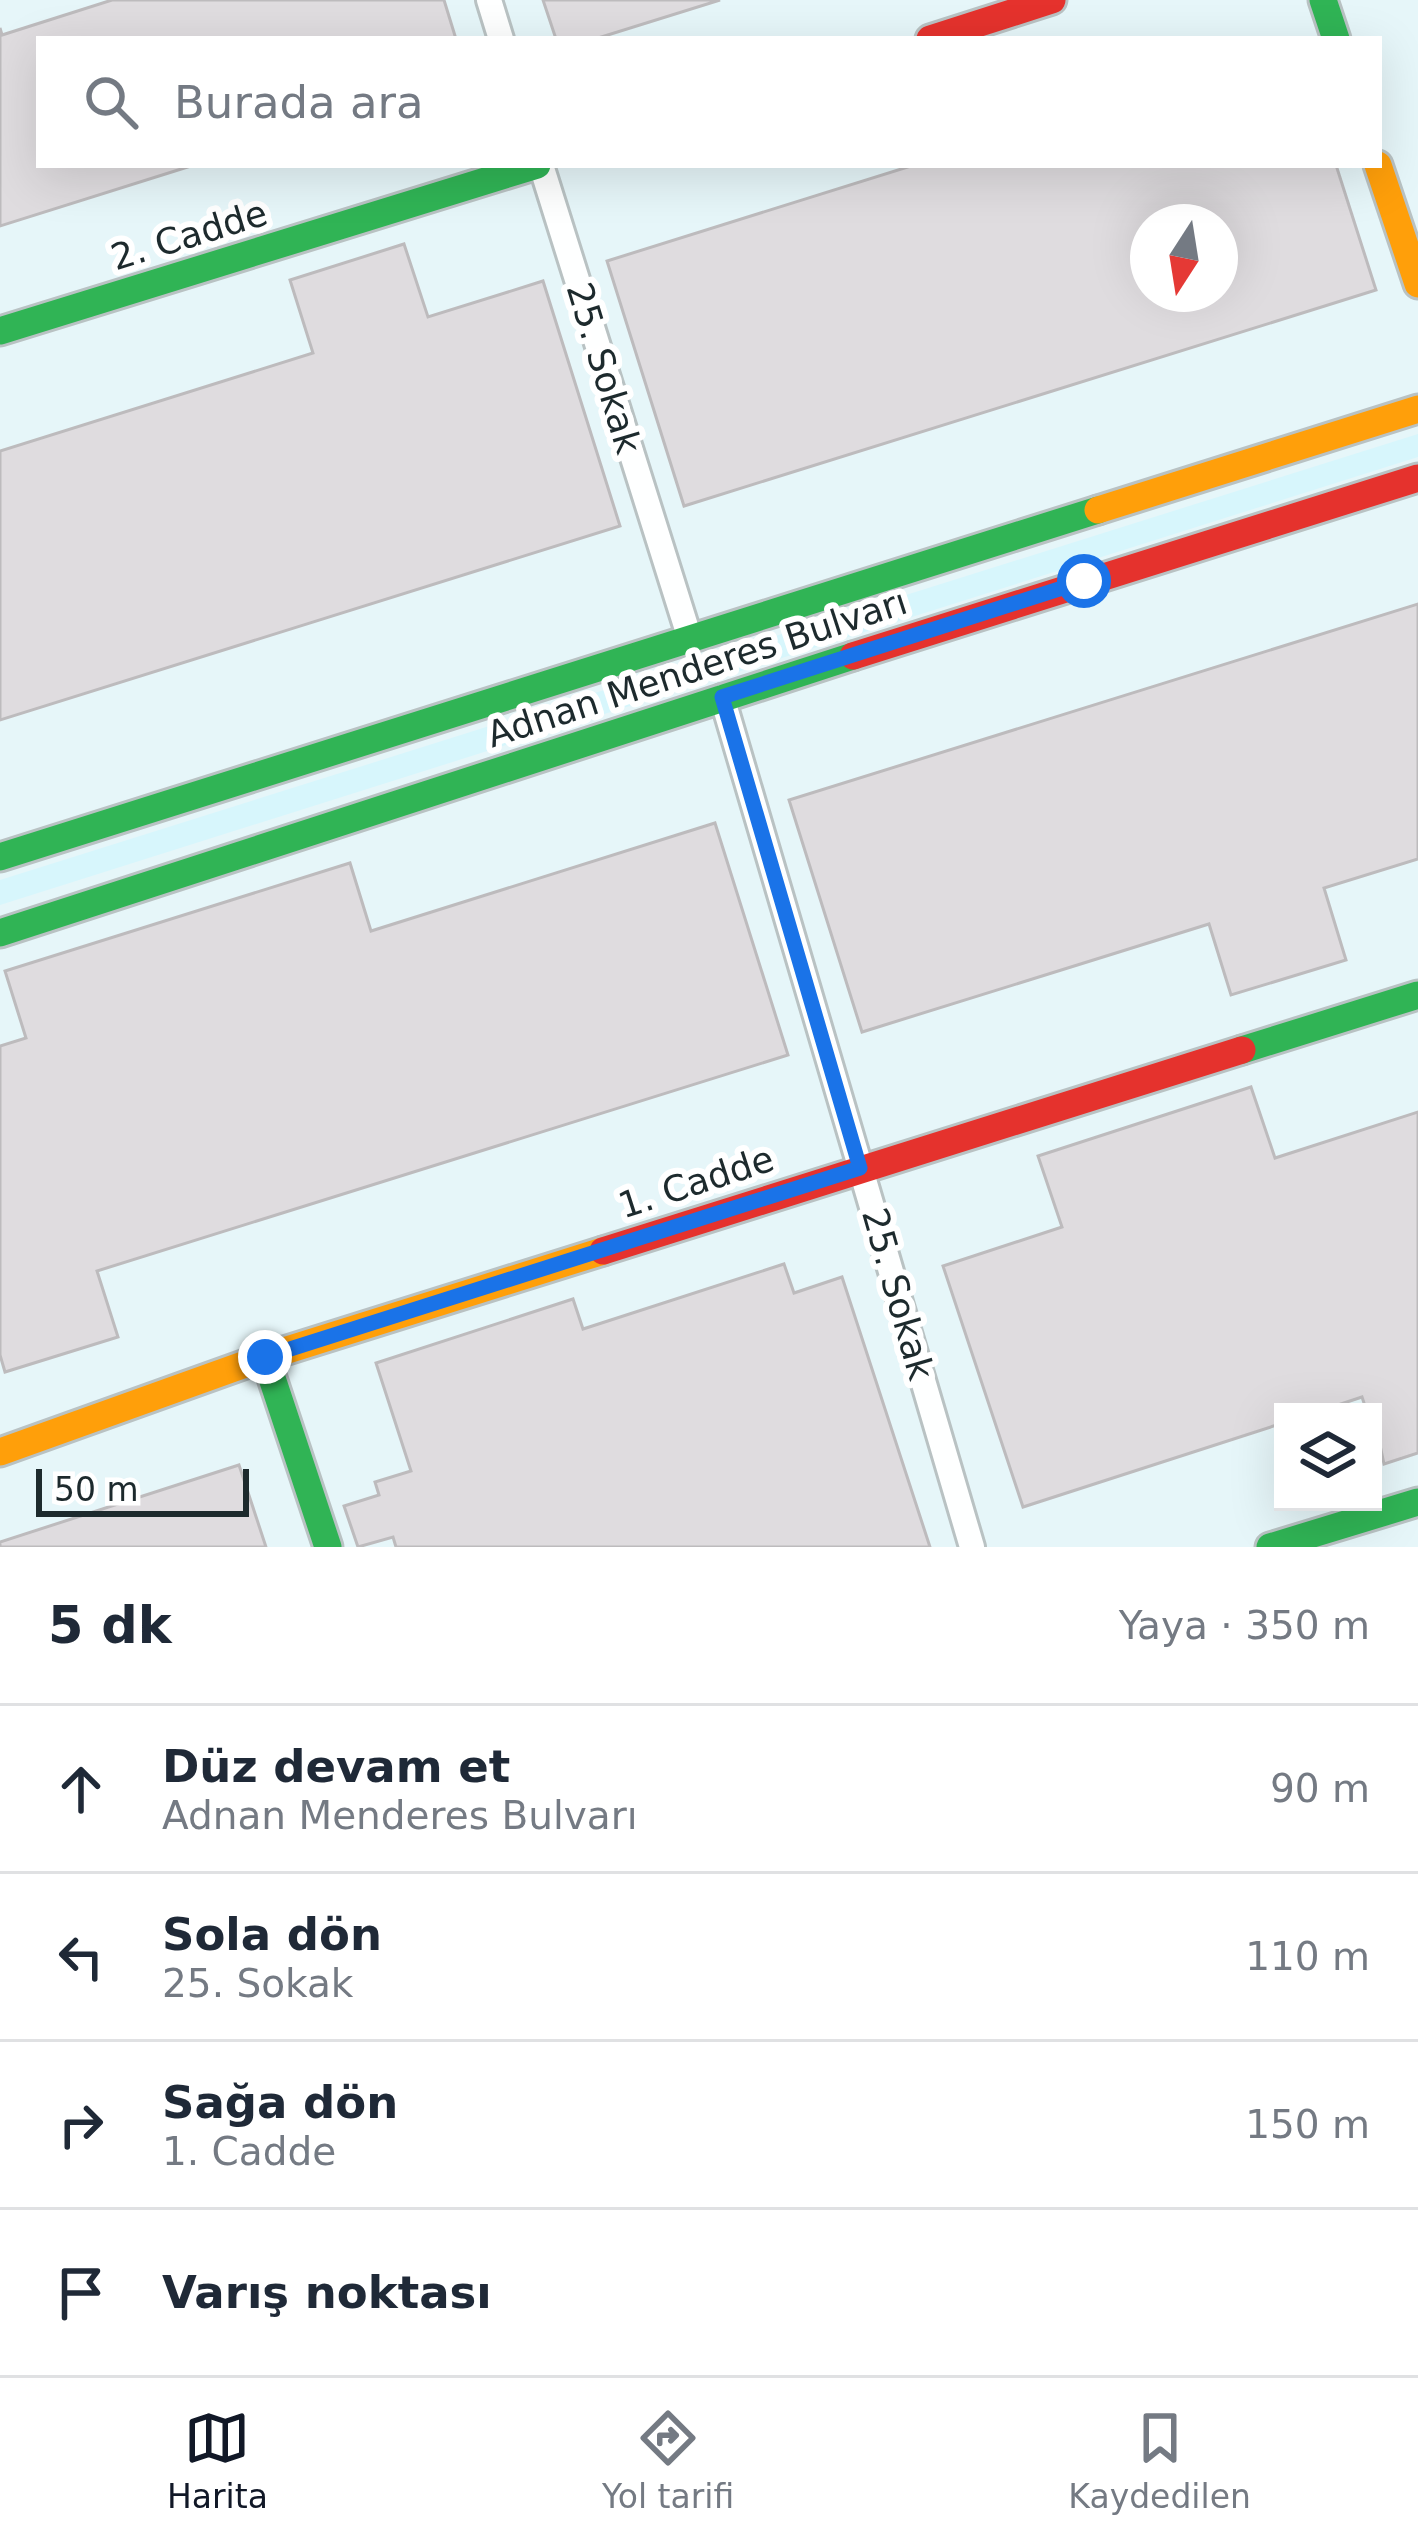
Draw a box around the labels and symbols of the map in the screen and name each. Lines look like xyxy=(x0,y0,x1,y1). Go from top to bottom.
street label: 2. Cadde xyxy=(106,192,272,278)
north arrow xyxy=(1130,204,1238,312)
street label: 25. Sokak xyxy=(559,278,649,459)
route start xyxy=(1057,554,1111,608)
street label: Adnan Menderes Bulvarı xyxy=(482,581,912,755)
street label: 1. Cadde xyxy=(613,1138,779,1226)
street label: 25. Sokak xyxy=(854,1203,942,1385)
route end xyxy=(238,1330,292,1384)
scale bar xyxy=(36,1463,249,1516)

